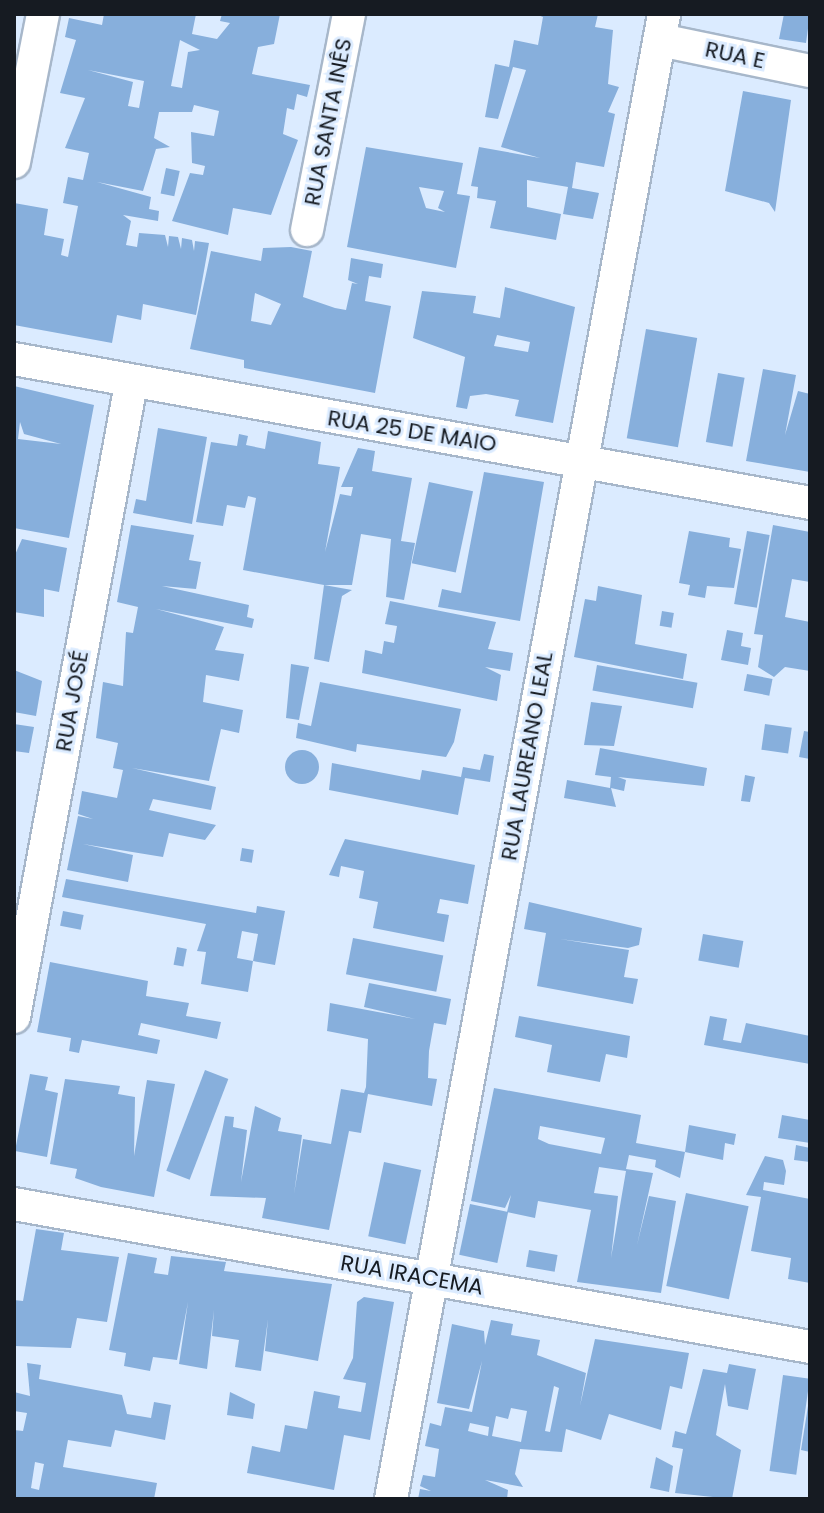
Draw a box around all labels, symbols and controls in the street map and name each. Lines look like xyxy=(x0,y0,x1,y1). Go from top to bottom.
street label: RUA SANTA INÊS xyxy=(299,36,357,208)
street label: RUA E xyxy=(703,36,767,74)
street label: RUA 25 DE MAIO xyxy=(326,405,498,457)
street label: RUA JOSÉ xyxy=(50,648,94,754)
street label: RUA LAUREANO LEAL xyxy=(496,650,558,862)
street label: RUA IRACEMA xyxy=(339,1249,485,1301)

